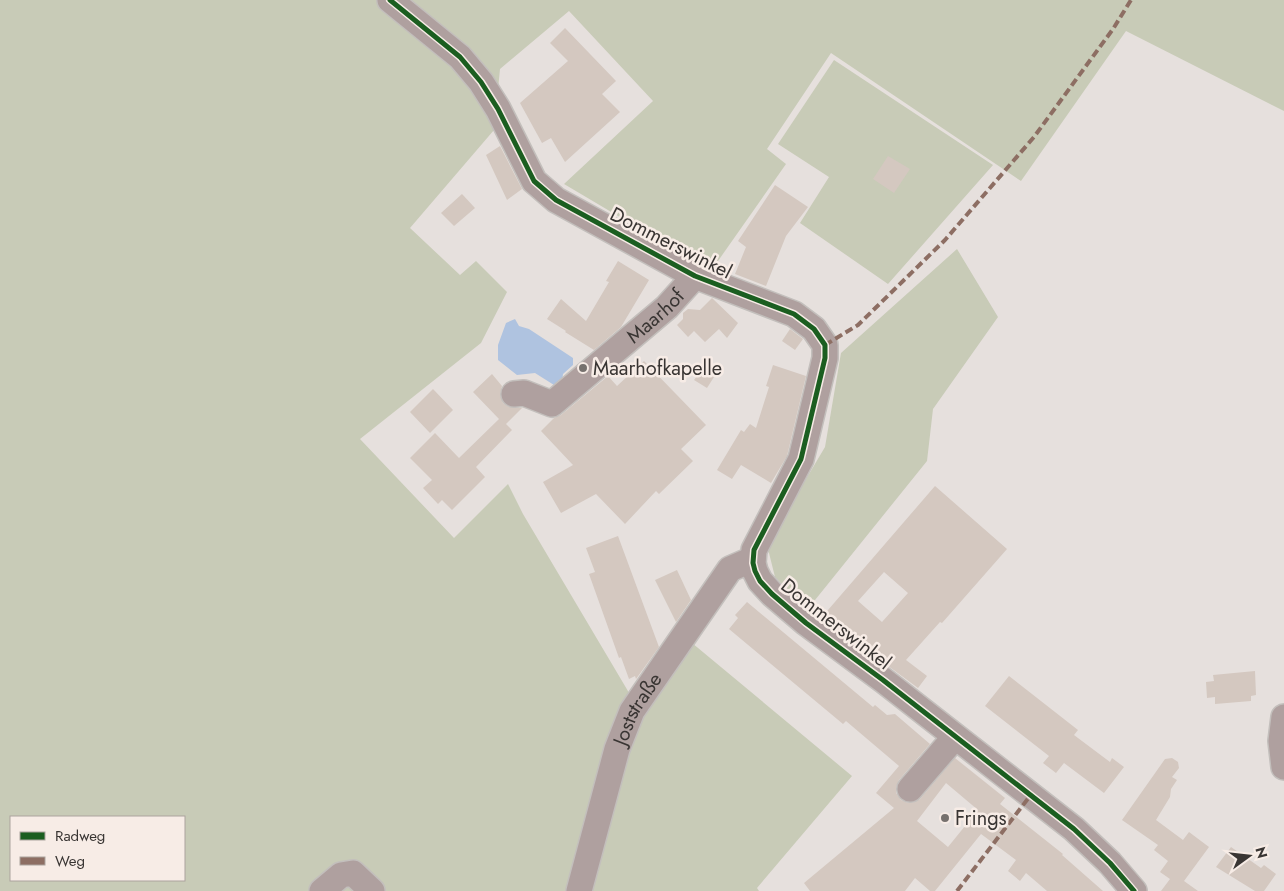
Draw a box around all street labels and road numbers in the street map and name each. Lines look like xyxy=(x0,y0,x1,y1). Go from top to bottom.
street label: Dommerswinkel xyxy=(605,200,737,286)
street label: Maarhof xyxy=(620,281,692,350)
street label: Dommerswinkel xyxy=(774,571,898,677)
street label: Joststraße xyxy=(604,667,669,752)

